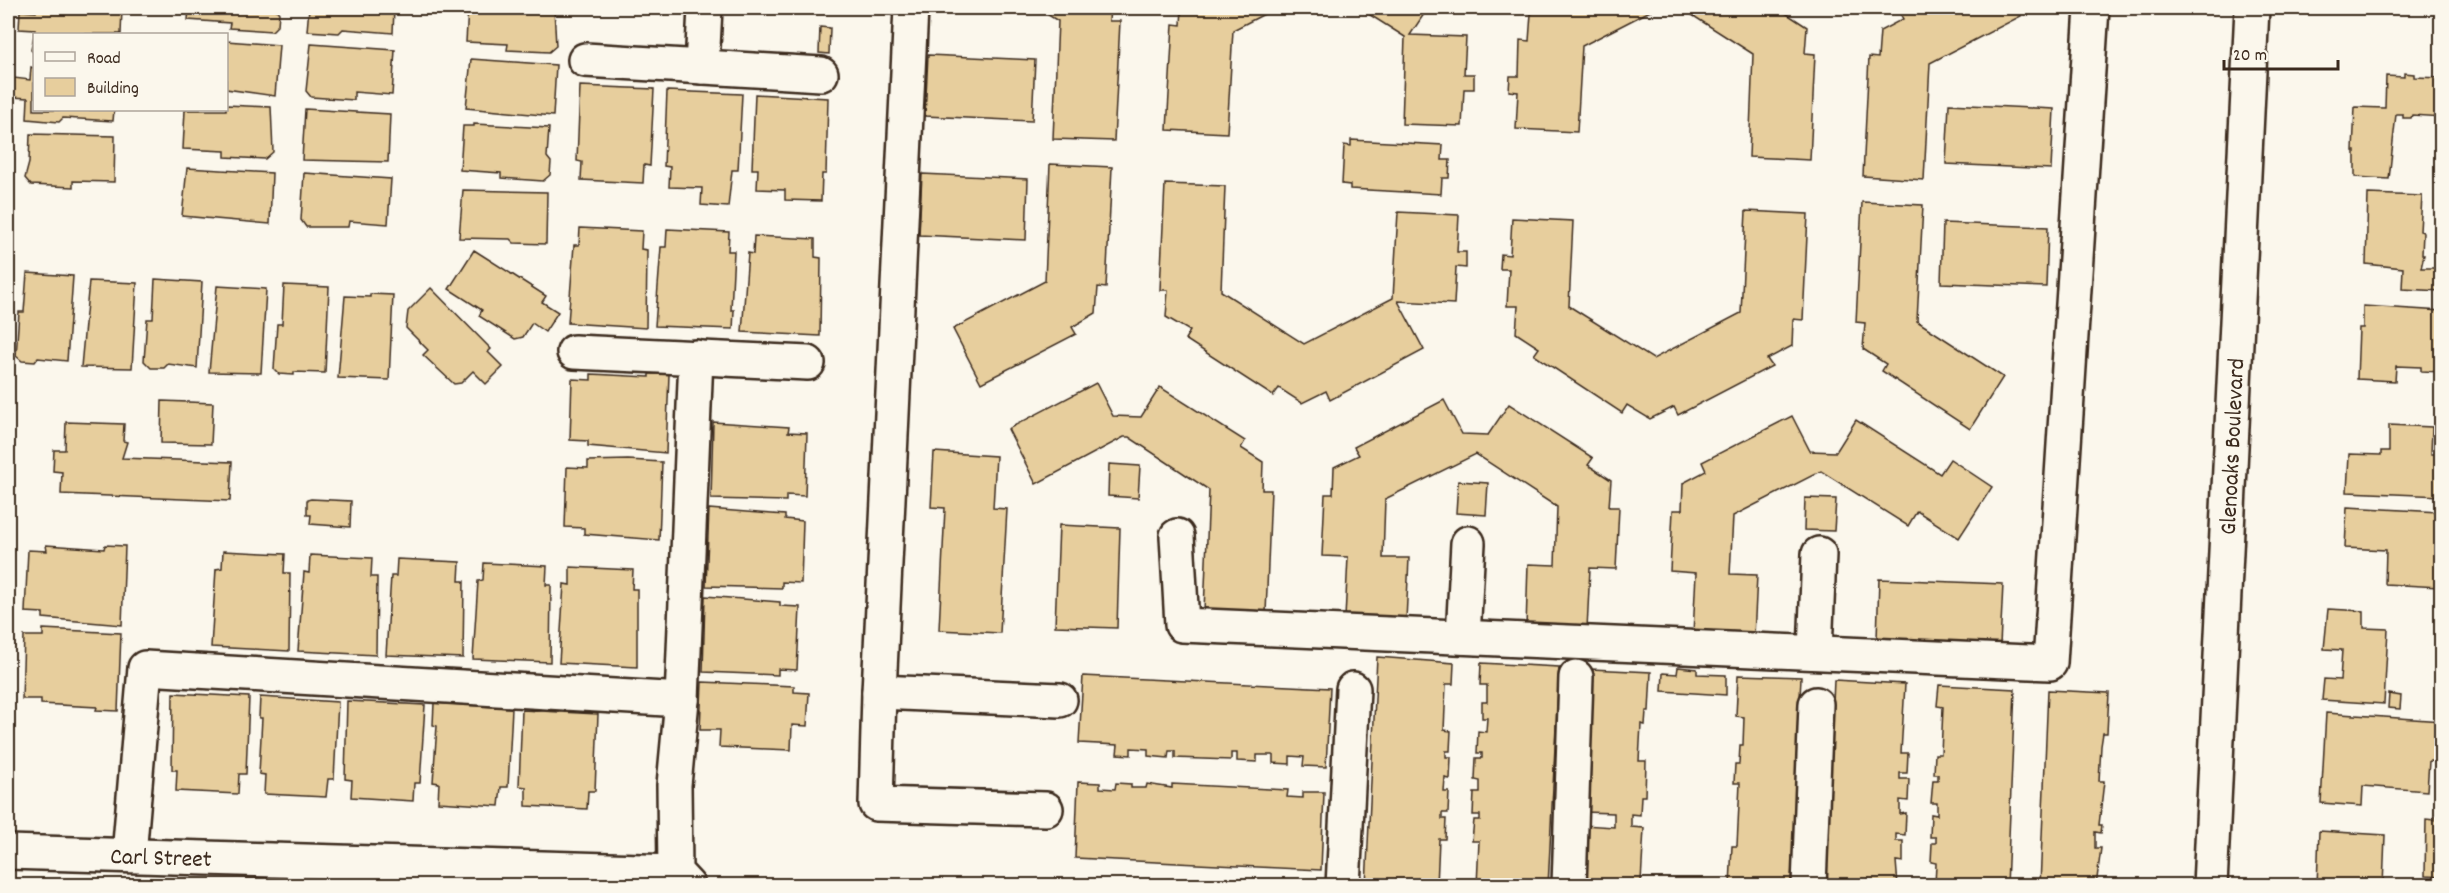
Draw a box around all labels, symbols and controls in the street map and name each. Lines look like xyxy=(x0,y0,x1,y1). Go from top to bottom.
legend xyxy=(33,33,228,111)
scale bar xyxy=(2224,33,2338,71)
text: 20 m xyxy=(2233,44,2267,69)
text: Road xyxy=(87,47,121,72)
text: Building xyxy=(87,77,139,102)
street label: Glenoaks Boulevard xyxy=(2213,357,2255,536)
street label: Carl Street xyxy=(110,841,212,878)

